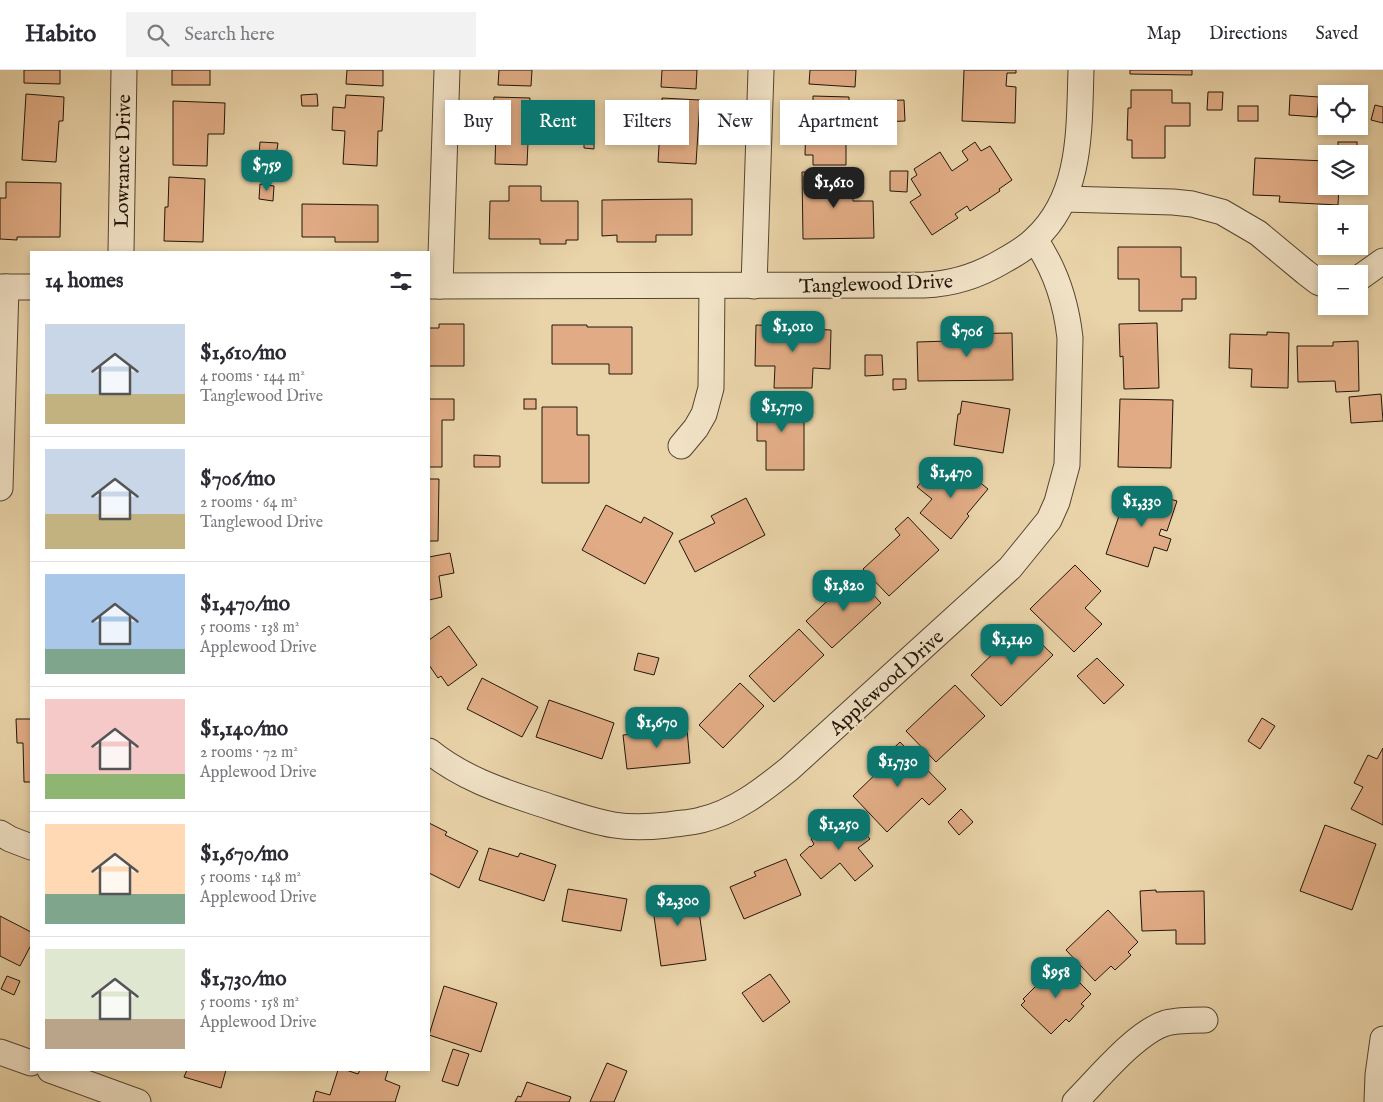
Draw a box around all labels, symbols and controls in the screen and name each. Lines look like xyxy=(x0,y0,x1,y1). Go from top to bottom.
search box xyxy=(126,12,476,57)
text: Habito xyxy=(25,19,96,50)
icon: search xyxy=(144,21,172,49)
text: Search here xyxy=(184,23,275,47)
text: Map xyxy=(1147,23,1181,46)
text: Directions xyxy=(1209,23,1287,46)
text: Saved xyxy=(1315,23,1358,46)
map controls xyxy=(1318,85,1368,315)
button: locate xyxy=(1318,85,1368,135)
street label: Lowrance Drive xyxy=(110,94,137,228)
chip: Buy xyxy=(445,100,511,145)
chip: Rent xyxy=(521,100,595,145)
chip: Filters xyxy=(605,100,689,145)
chip: New xyxy=(699,100,770,145)
chip: Apartment xyxy=(780,100,897,145)
button: layers xyxy=(1318,145,1368,195)
pin: $759 xyxy=(237,150,297,192)
text: $759 xyxy=(252,156,282,176)
pin: $1,610 xyxy=(793,166,875,209)
text: $1,610 xyxy=(814,173,854,193)
button: + xyxy=(1318,205,1368,255)
button: − xyxy=(1318,265,1368,315)
icon: filters xyxy=(387,267,415,295)
text: 14 homes xyxy=(45,268,123,295)
street label: Tanglewood Drive xyxy=(799,269,953,300)
pin: $1,010 xyxy=(752,310,834,353)
pin: $706 xyxy=(937,316,997,358)
text: $1,010 xyxy=(773,317,813,337)
text: $706 xyxy=(952,322,982,342)
text: $1,610/mo xyxy=(200,340,286,367)
icon: home xyxy=(85,344,145,404)
text: 4 rooms · 144 m² xyxy=(200,367,305,387)
text: Tanglewood Drive xyxy=(200,387,323,407)
pin: $1,770 xyxy=(741,390,823,433)
text: $1,770 xyxy=(761,397,803,417)
pin: $1,470 xyxy=(910,456,992,499)
text: $1,470 xyxy=(930,463,972,483)
text: $706/mo xyxy=(200,466,275,493)
icon: home xyxy=(85,469,145,529)
pin: $1,330 xyxy=(1101,486,1183,528)
text: $1,330 xyxy=(1123,492,1161,512)
text: 2 rooms · 64 m² xyxy=(200,493,298,513)
text: Tanglewood Drive xyxy=(200,513,323,533)
pin: $1,820 xyxy=(803,570,885,612)
text: $1,820 xyxy=(824,576,864,596)
text: $1,470/mo xyxy=(200,591,290,618)
icon: home xyxy=(85,594,145,654)
text: 5 rooms · 138 m² xyxy=(200,618,299,638)
pin: $1,140 xyxy=(971,624,1053,666)
street label: Applewood Drive xyxy=(824,625,950,742)
text: $1,140 xyxy=(992,630,1032,650)
text: Applewood Drive xyxy=(200,638,317,658)
pin: $1,670 xyxy=(616,706,698,749)
text: $1,670 xyxy=(636,713,678,733)
text: $1,140/mo xyxy=(200,716,288,743)
icon: home xyxy=(85,719,145,779)
text: 2 rooms · 72 m² xyxy=(200,743,298,763)
pin: $1,730 xyxy=(857,746,939,788)
text: $1,730 xyxy=(878,752,918,772)
text: Applewood Drive xyxy=(200,763,317,783)
pin: $1,250 xyxy=(798,808,880,851)
text: $1,250 xyxy=(819,815,859,835)
text: $1,670/mo xyxy=(200,841,289,868)
icon: home xyxy=(85,844,145,904)
text: 5 rooms · 148 m² xyxy=(200,868,301,888)
pin: $2,300 xyxy=(637,884,719,927)
text: Applewood Drive xyxy=(200,888,317,908)
text: $2,300 xyxy=(657,891,699,911)
pin: $958 xyxy=(1026,956,1086,999)
text: $958 xyxy=(1042,963,1070,983)
text: $1,730/mo xyxy=(200,966,287,993)
icon: home xyxy=(85,969,145,1029)
text: 5 rooms · 158 m² xyxy=(200,993,299,1013)
text: Applewood Drive xyxy=(200,1013,317,1033)

